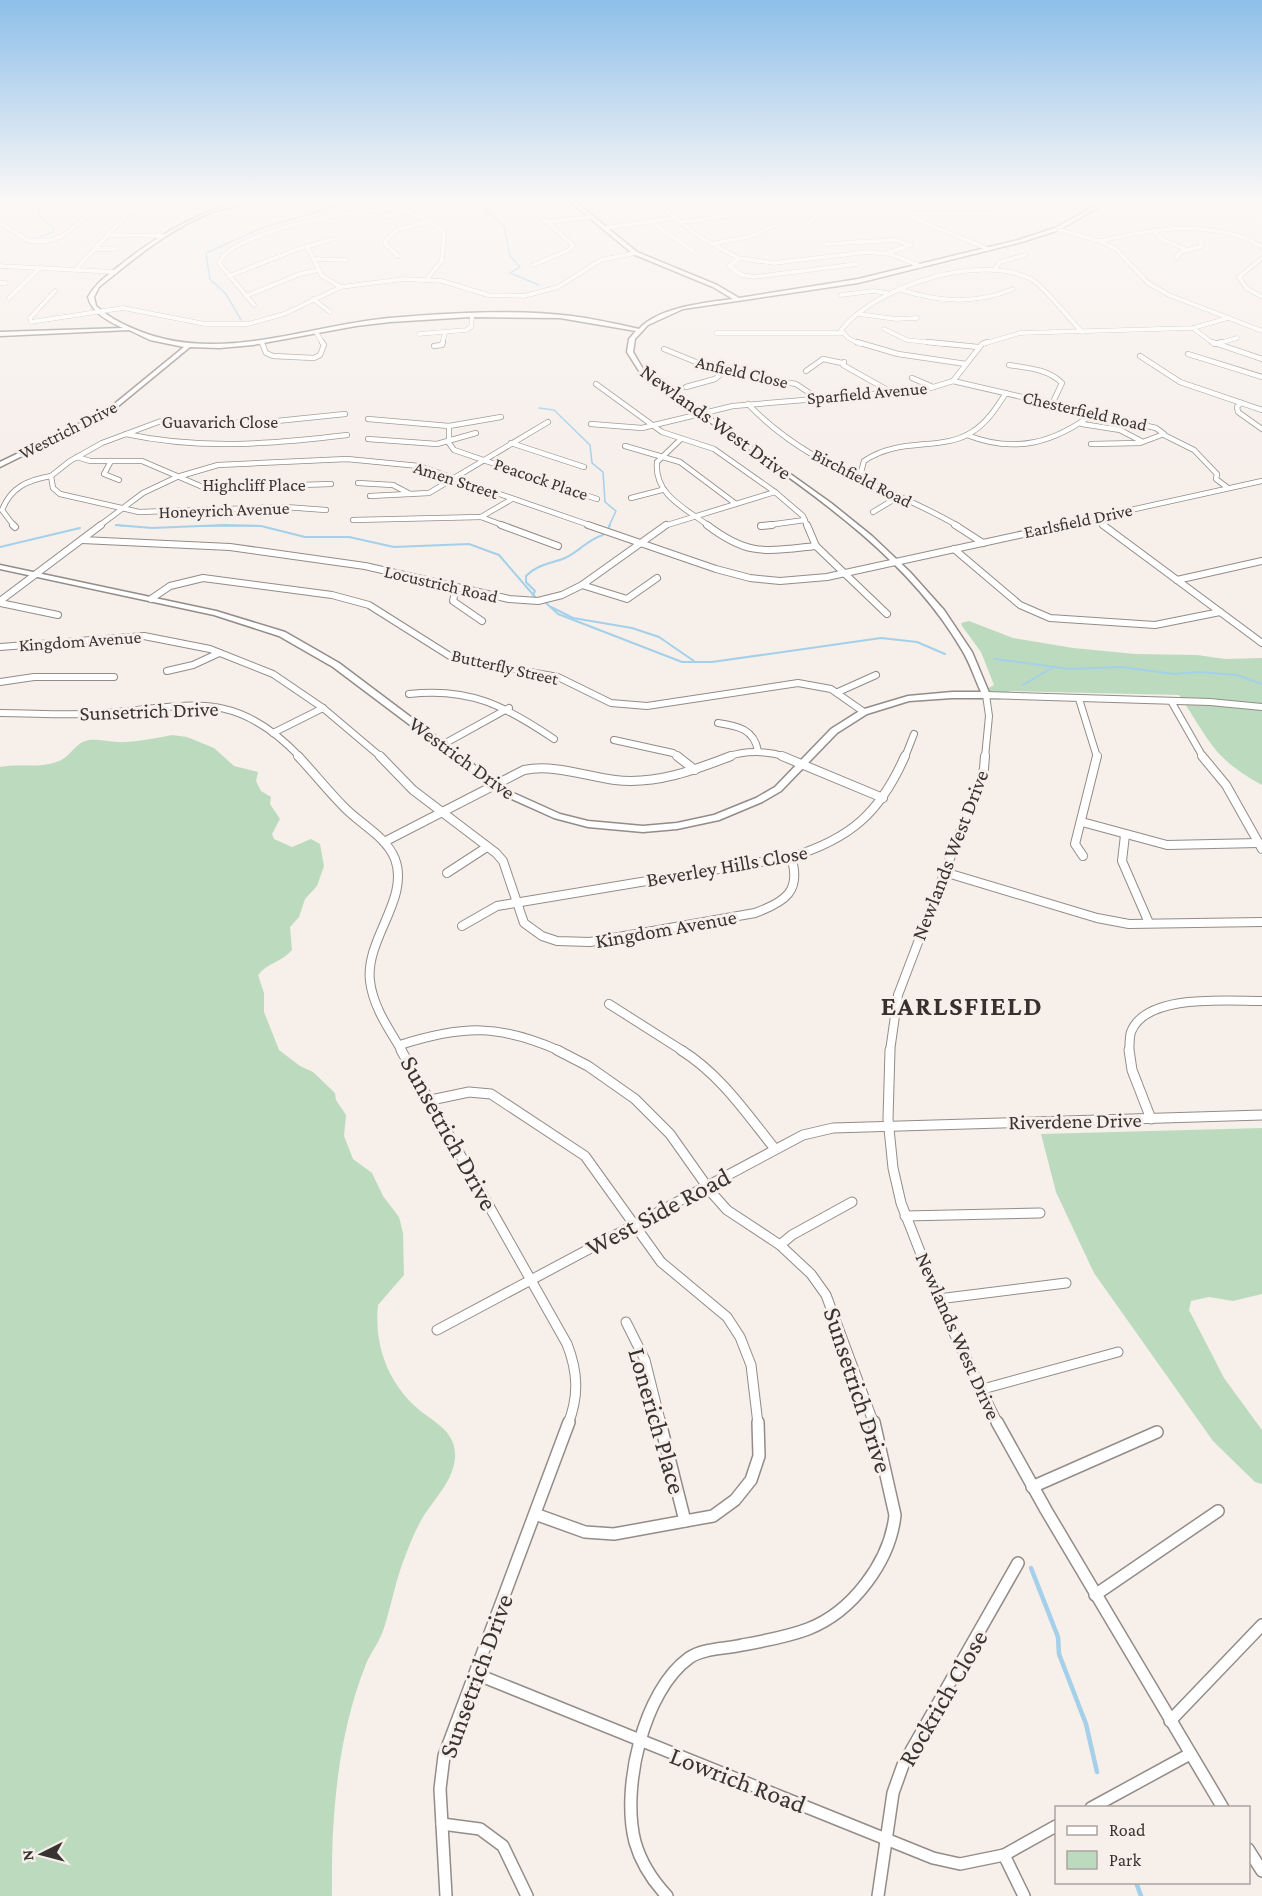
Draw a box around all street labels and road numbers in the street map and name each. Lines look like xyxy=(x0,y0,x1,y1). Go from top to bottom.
street label: Anfield Close xyxy=(694,352,790,392)
street label: Newlands West Drive xyxy=(636,359,796,485)
street label: Sparfield Avenue xyxy=(806,378,928,408)
street label: Chesterfield Road xyxy=(1021,387,1150,435)
street label: Westrich Drive xyxy=(16,397,120,463)
street label: Guavarich Close xyxy=(162,412,278,432)
street label: Birchfield Road xyxy=(809,444,916,512)
street label: Peacock Place xyxy=(491,454,591,504)
street label: Amen Street xyxy=(411,457,502,503)
street label: Highcliff Place xyxy=(202,475,306,495)
street label: Honeyrich Avenue xyxy=(158,498,290,522)
street label: Earlsfield Drive xyxy=(1022,500,1134,542)
street label: Locustrich Road xyxy=(382,561,500,607)
street label: Kingdom Avenue xyxy=(18,627,142,655)
street label: Butterfly Street xyxy=(450,645,561,689)
street label: Sunsetrich Drive xyxy=(79,697,219,725)
street label: Westrich Drive xyxy=(404,711,520,805)
street label: Newlands West Drive xyxy=(906,766,994,944)
street label: Beverley Hills Close xyxy=(644,840,810,892)
street label: Kingdom Avenue xyxy=(593,905,739,953)
street label: Sunsetrich Drive xyxy=(395,1051,503,1215)
street label: Riverdene Drive xyxy=(1008,1108,1142,1134)
street label: West Side Road xyxy=(581,1162,736,1262)
street label: Newlands West Drive xyxy=(910,1249,1006,1423)
street label: Sunsetrich Drive xyxy=(818,1304,898,1476)
street label: Lonerich Place xyxy=(622,1345,692,1497)
street label: Sunsetrich Drive xyxy=(433,1590,519,1762)
street label: Rockrich Close xyxy=(892,1625,994,1771)
street label: Lowrich Road xyxy=(666,1741,810,1819)

